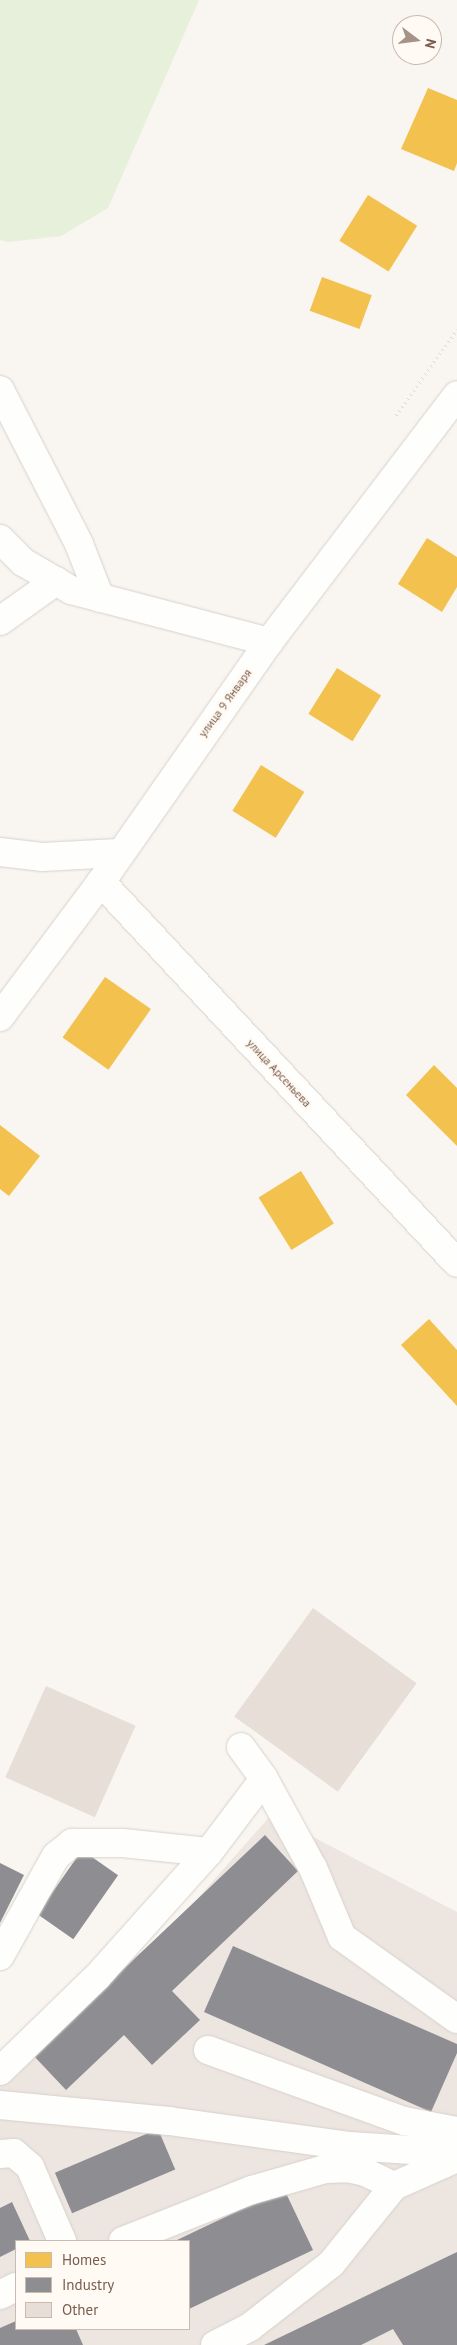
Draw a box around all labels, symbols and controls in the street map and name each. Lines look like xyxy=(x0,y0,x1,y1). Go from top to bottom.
north arrow xyxy=(392,15,442,65)
text: N xyxy=(421,37,440,50)
street label: улица 9 Января xyxy=(195,666,255,740)
street label: улица Арсеньева xyxy=(244,1036,314,1110)
legend xyxy=(15,2240,190,2330)
text: Homes xyxy=(62,2250,106,2269)
text: Industry xyxy=(62,2275,114,2294)
text: Other xyxy=(62,2300,98,2319)

